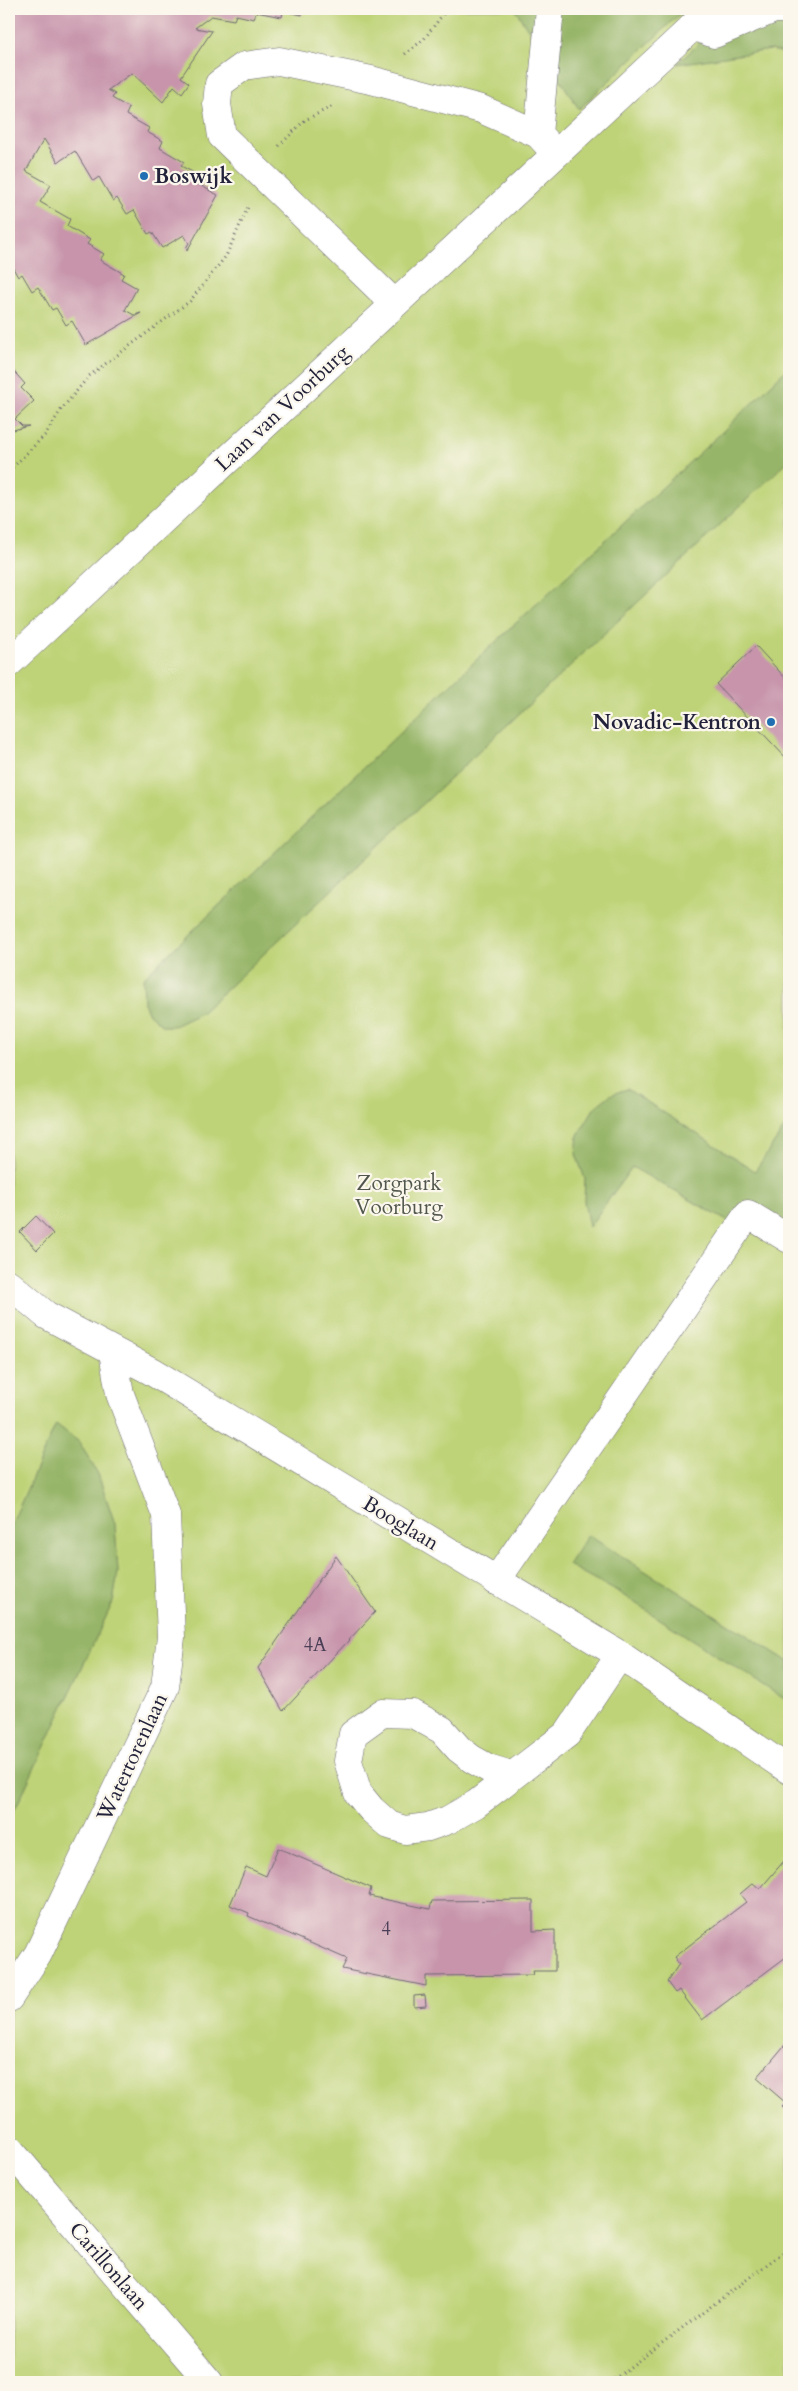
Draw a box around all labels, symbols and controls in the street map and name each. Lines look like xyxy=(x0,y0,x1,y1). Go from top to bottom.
place label: Boswijk xyxy=(154,162,233,191)
marker: Boswijk xyxy=(138,170,150,182)
street label: Laan van Voorburg xyxy=(209,338,356,478)
place label: Novadic-Kentron xyxy=(593,708,761,737)
marker: Novadic-Kentron xyxy=(765,716,777,728)
park label: Zorgpark Voorburg xyxy=(355,1169,443,1222)
street label: Booglaan xyxy=(357,1489,444,1558)
house number: 4A xyxy=(303,1632,327,1658)
street label: Watertorenlaan xyxy=(90,1688,175,1827)
house number: 4 xyxy=(381,1916,391,1942)
street label: Carillonlaan xyxy=(62,2216,155,2317)

